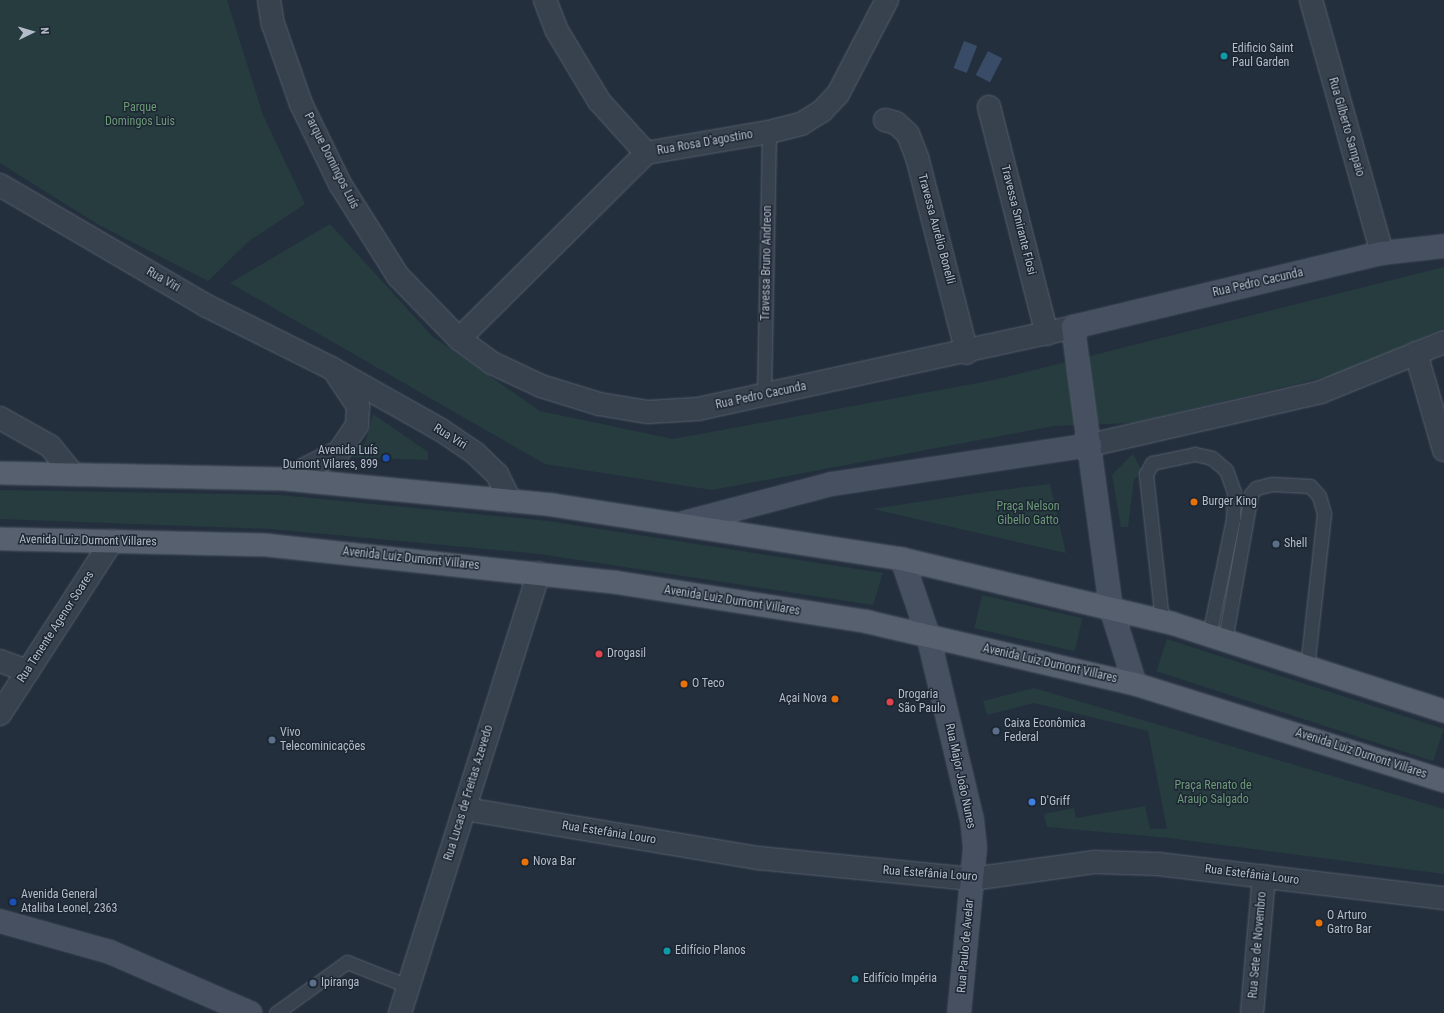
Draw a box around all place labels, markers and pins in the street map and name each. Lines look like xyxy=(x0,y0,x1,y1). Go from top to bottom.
place label: Edificio Saint Paul Garden xyxy=(1232,42,1294,70)
marker: Edificio Saint Paul Garden xyxy=(1219,51,1229,61)
place label: Avenida Luís Dumont Vilares, 899 xyxy=(283,444,378,472)
marker: Avenida Luís Dumont Vilares, 899 xyxy=(381,453,391,463)
place label: Burger King xyxy=(1202,495,1257,509)
marker: Burger King xyxy=(1189,497,1199,507)
place label: Shell xyxy=(1284,537,1307,551)
marker: Shell xyxy=(1271,539,1281,549)
place label: Drogasil xyxy=(607,647,646,661)
marker: Drogasil xyxy=(594,649,604,659)
place label: O Teco xyxy=(692,677,725,691)
marker: O Teco xyxy=(679,679,689,689)
place label: Drogaria São Paulo xyxy=(898,688,946,716)
place label: Açai Nova xyxy=(779,692,827,706)
marker: Açai Nova xyxy=(830,694,840,704)
marker: Drogaria São Paulo xyxy=(885,697,895,707)
place label: Caixa Econômica Federal xyxy=(1004,717,1085,745)
place label: Vivo Telecominicações xyxy=(280,726,366,754)
marker: Caixa Econômica Federal xyxy=(991,726,1001,736)
marker: Vivo Telecominicações xyxy=(267,735,277,745)
place label: D'Griff xyxy=(1040,795,1070,809)
marker: D'Griff xyxy=(1027,797,1037,807)
place label: Nova Bar xyxy=(533,855,576,869)
marker: Nova Bar xyxy=(520,857,530,867)
place label: Avenida General Ataliba Leonel, 2363 xyxy=(21,888,117,916)
marker: Avenida General Ataliba Leonel, 2363 xyxy=(8,897,18,907)
place label: O Arturo Gatro Bar xyxy=(1327,909,1372,937)
marker: O Arturo Gatro Bar xyxy=(1314,918,1324,928)
place label: Edifício Planos xyxy=(675,944,746,958)
marker: Edifício Planos xyxy=(662,946,672,956)
place label: Edifício Impéria xyxy=(863,972,937,986)
marker: Edifício Impéria xyxy=(850,974,860,984)
place label: Ipiranga xyxy=(321,976,359,990)
marker: Ipiranga xyxy=(308,978,318,988)

